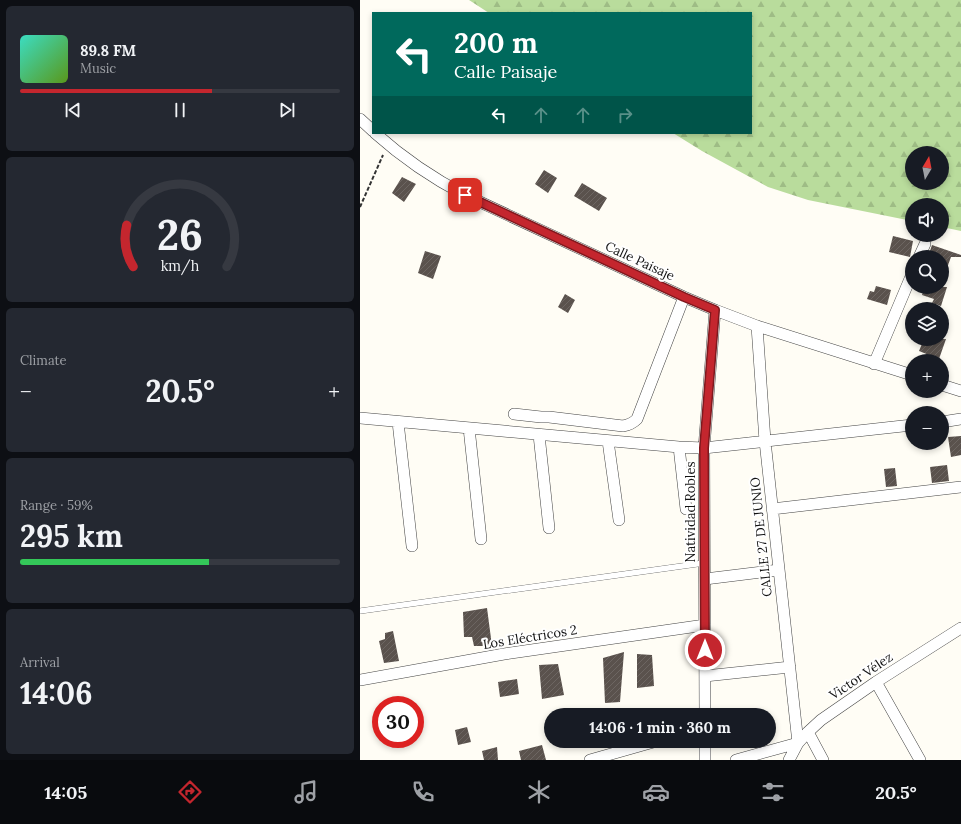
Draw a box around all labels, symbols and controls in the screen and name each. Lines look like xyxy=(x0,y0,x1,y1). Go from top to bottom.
text: 200 m xyxy=(454,25,538,61)
icon: left xyxy=(388,28,440,80)
text: 89.8 FM xyxy=(80,41,136,60)
text: Music xyxy=(80,60,116,77)
text: Calle Paisaje xyxy=(454,60,557,83)
icon: previous xyxy=(62,99,84,121)
icon: pause xyxy=(169,99,191,121)
icon: next xyxy=(276,99,298,121)
icon: left xyxy=(488,104,510,126)
icon: ahead xyxy=(530,104,552,126)
icon: ahead xyxy=(572,104,594,126)
icon: right xyxy=(614,104,636,126)
north arrow xyxy=(905,146,949,190)
map controls xyxy=(905,146,949,450)
pin xyxy=(448,178,482,212)
icon: arrive xyxy=(454,184,476,206)
button: sound xyxy=(905,198,949,242)
text: 26 xyxy=(157,208,203,261)
street label: Calle Paisaje xyxy=(603,238,677,284)
button: search xyxy=(905,250,949,294)
text: km/h xyxy=(161,257,200,276)
button: layers xyxy=(905,302,949,346)
text: Climate xyxy=(20,352,67,369)
button: + xyxy=(905,354,949,398)
text: 20.5° xyxy=(145,372,215,410)
text: − xyxy=(20,377,32,405)
text: + xyxy=(328,377,340,405)
button: − xyxy=(905,406,949,450)
street label: Natividad Robles xyxy=(682,462,699,562)
street label: CALLE 27 DE JUNIO xyxy=(746,476,776,598)
text: Range · 59% xyxy=(20,497,93,514)
text: 295 km xyxy=(20,517,123,555)
street label: Los Eléctricos 2 xyxy=(482,621,578,653)
position arrow xyxy=(684,629,726,671)
street label: Victor Vélez xyxy=(825,648,896,704)
text: Arrival xyxy=(20,654,60,671)
text: 14:06 xyxy=(20,674,92,712)
speed limit sign: 30 xyxy=(372,696,424,748)
text: 14:06 · 1 min · 360 m xyxy=(589,718,731,737)
icon: directions xyxy=(176,778,204,806)
icon: music xyxy=(292,778,320,806)
icon: phone xyxy=(409,778,437,806)
icon: climate xyxy=(525,778,553,806)
icon: car xyxy=(642,778,670,806)
icon: filters xyxy=(759,778,787,806)
text: 14:05 xyxy=(44,781,87,804)
text: 20.5° xyxy=(875,781,917,804)

